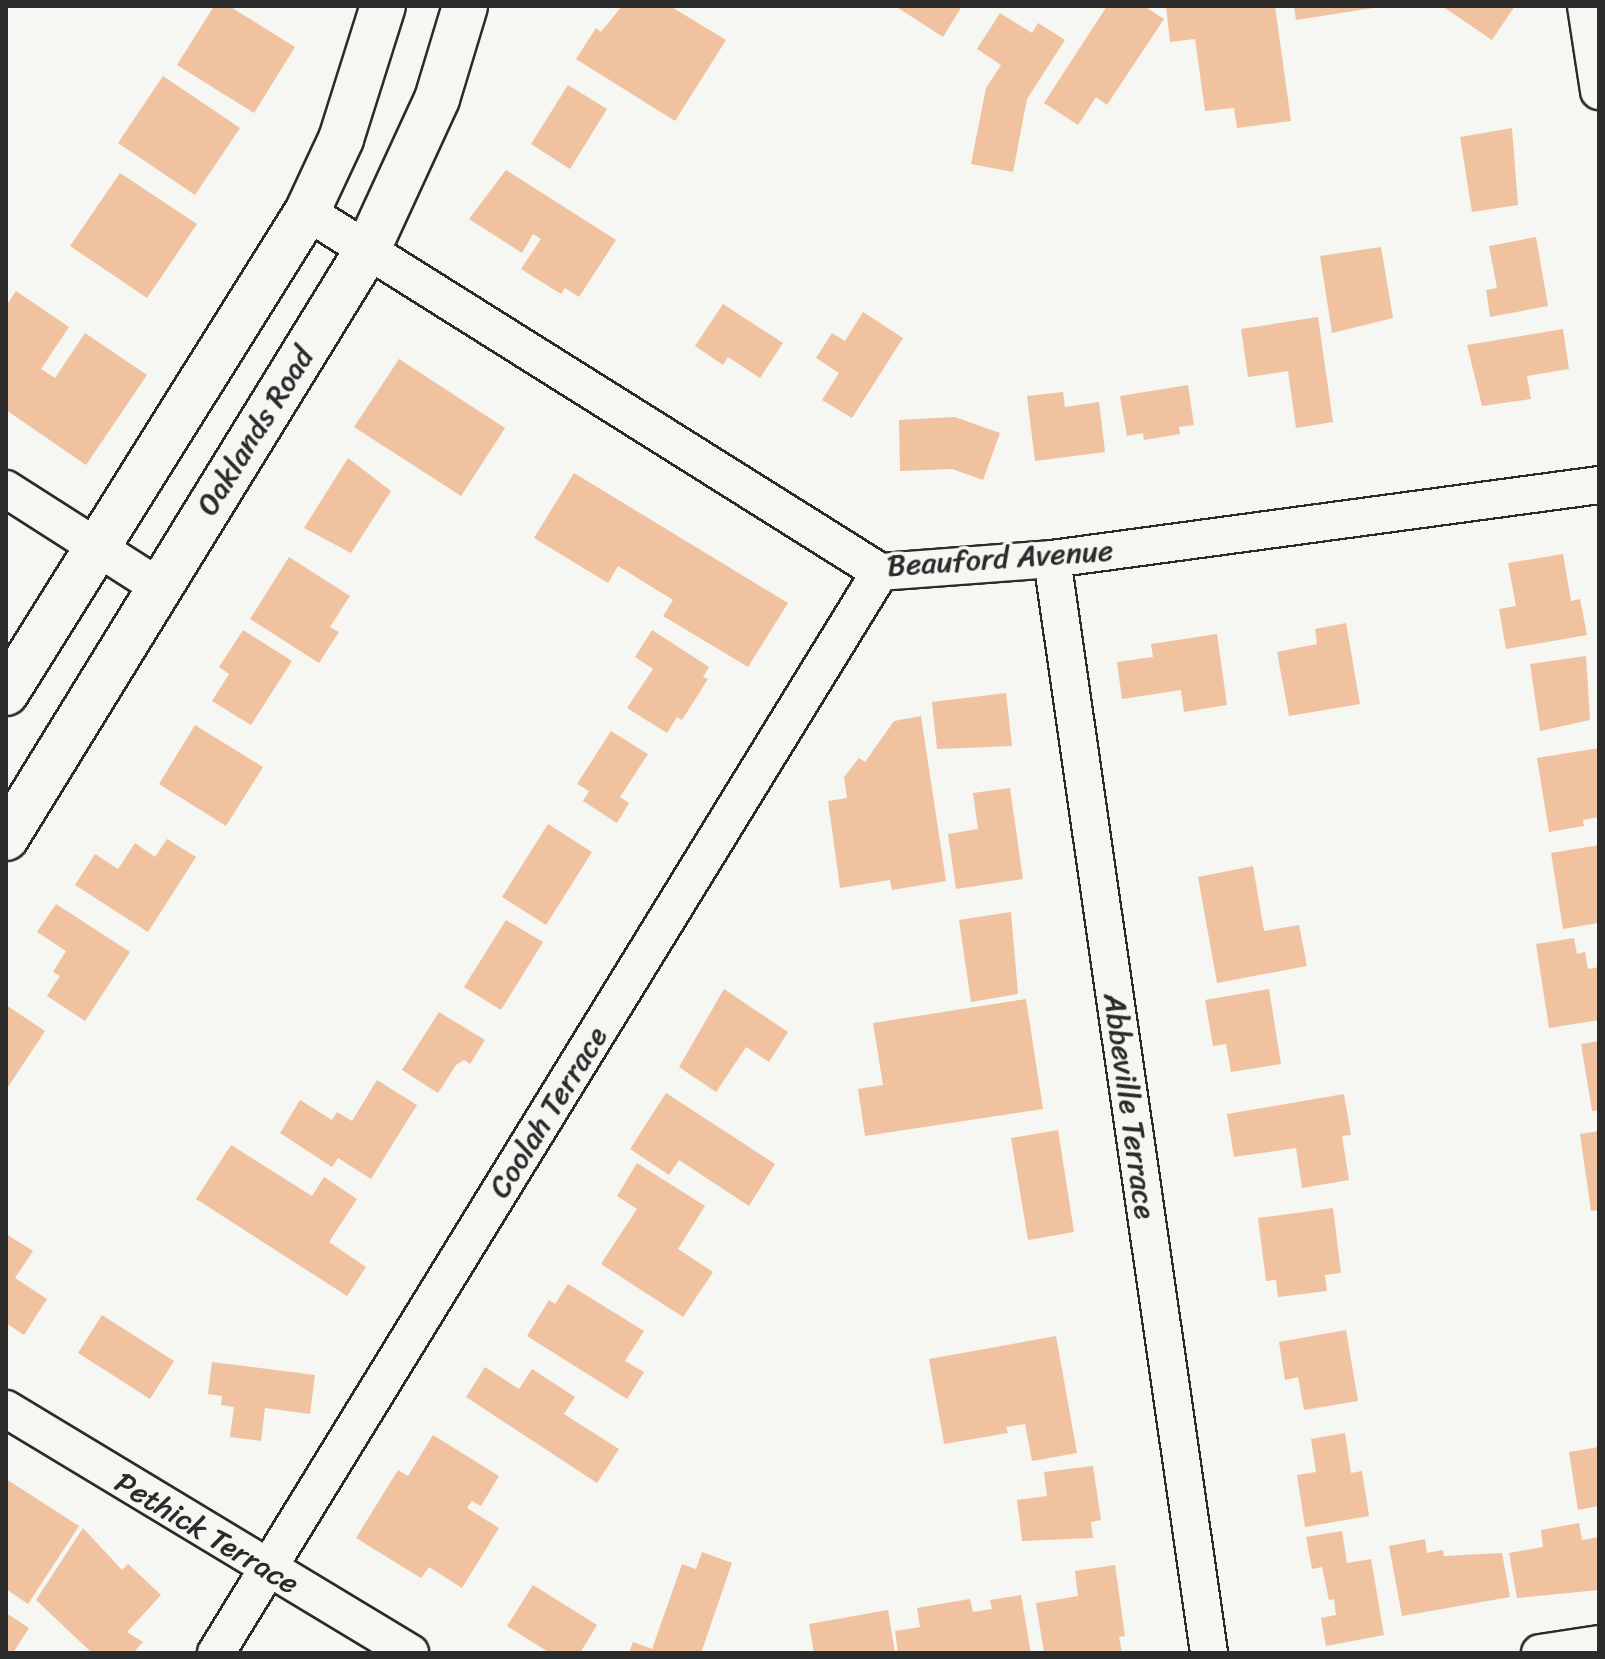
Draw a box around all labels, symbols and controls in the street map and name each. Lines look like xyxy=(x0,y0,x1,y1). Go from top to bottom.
street label: Oaklands Road xyxy=(189,340,321,522)
street label: Beauford Avenue xyxy=(886,532,1114,584)
street label: Abbeville Terrace xyxy=(1096,991,1164,1221)
street label: Coolah Terrace xyxy=(481,1020,615,1204)
street label: Pethick Terrace xyxy=(109,1464,305,1602)

